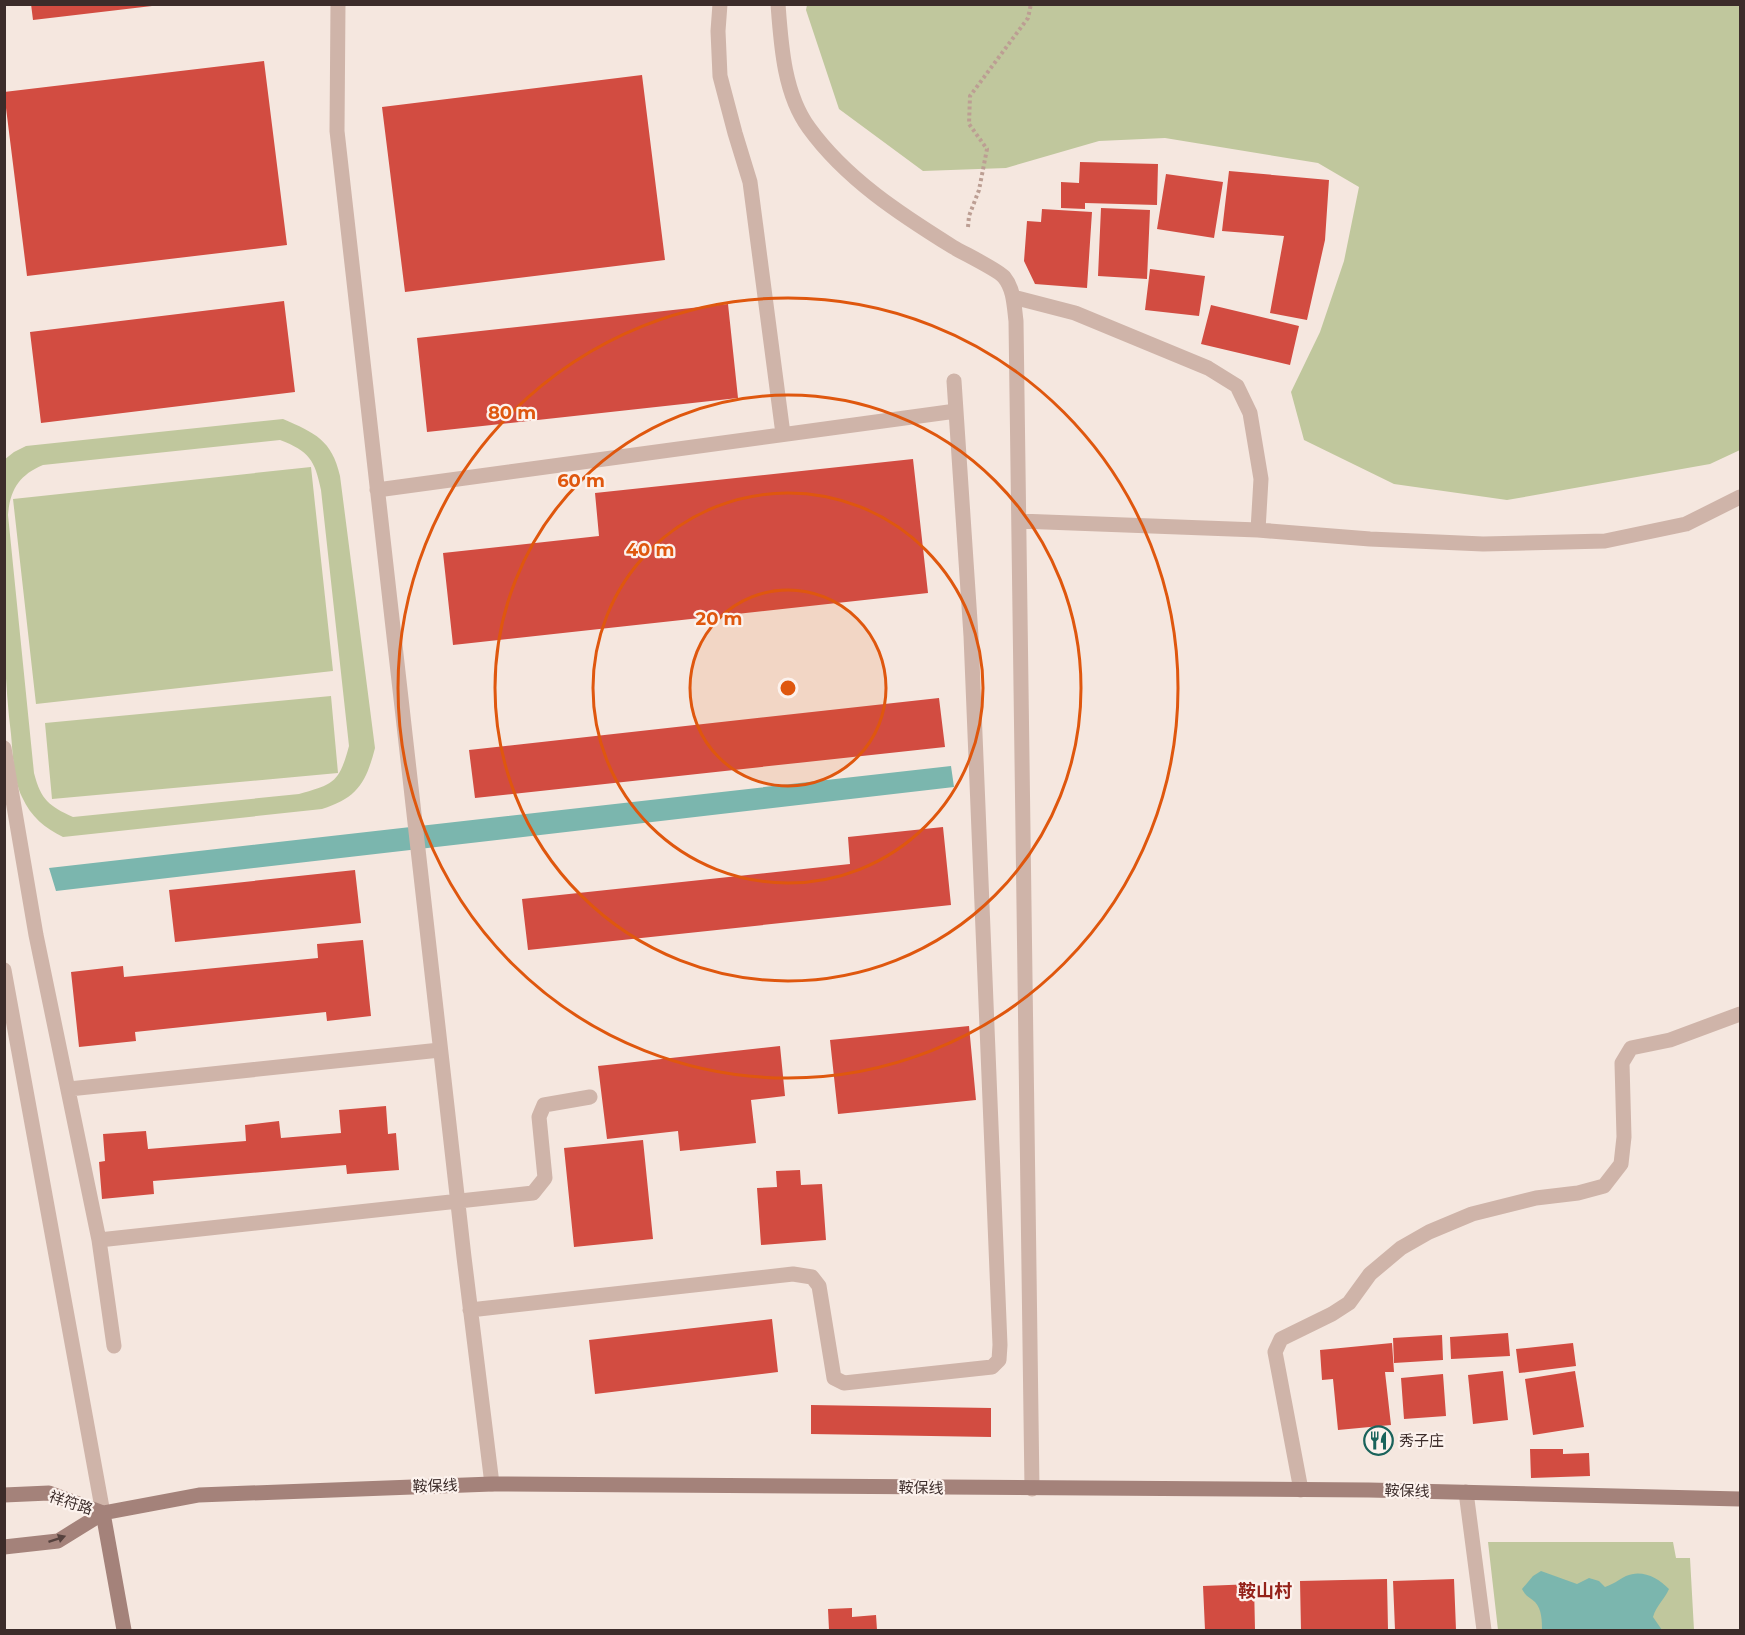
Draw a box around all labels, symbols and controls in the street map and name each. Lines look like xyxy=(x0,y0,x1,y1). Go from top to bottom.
text: 80 m xyxy=(488,402,536,424)
text: 60 m xyxy=(557,470,605,492)
text: 40 m xyxy=(626,539,674,561)
text: 20 m xyxy=(696,608,742,630)
centre of rings xyxy=(778,678,798,698)
restaurant icon: 秀子庄 xyxy=(1362,1425,1394,1457)
place label: 秀子庄 xyxy=(1399,1431,1444,1450)
street label: 鞍保线 xyxy=(412,1475,458,1496)
street label: 鞍保线 xyxy=(898,1478,944,1497)
street label: 鞍保线 xyxy=(1384,1481,1430,1500)
street label: 祥符路 xyxy=(47,1487,95,1519)
one-way arrow xyxy=(48,1533,66,1543)
district label: 鞍山村 xyxy=(1238,1580,1292,1602)

